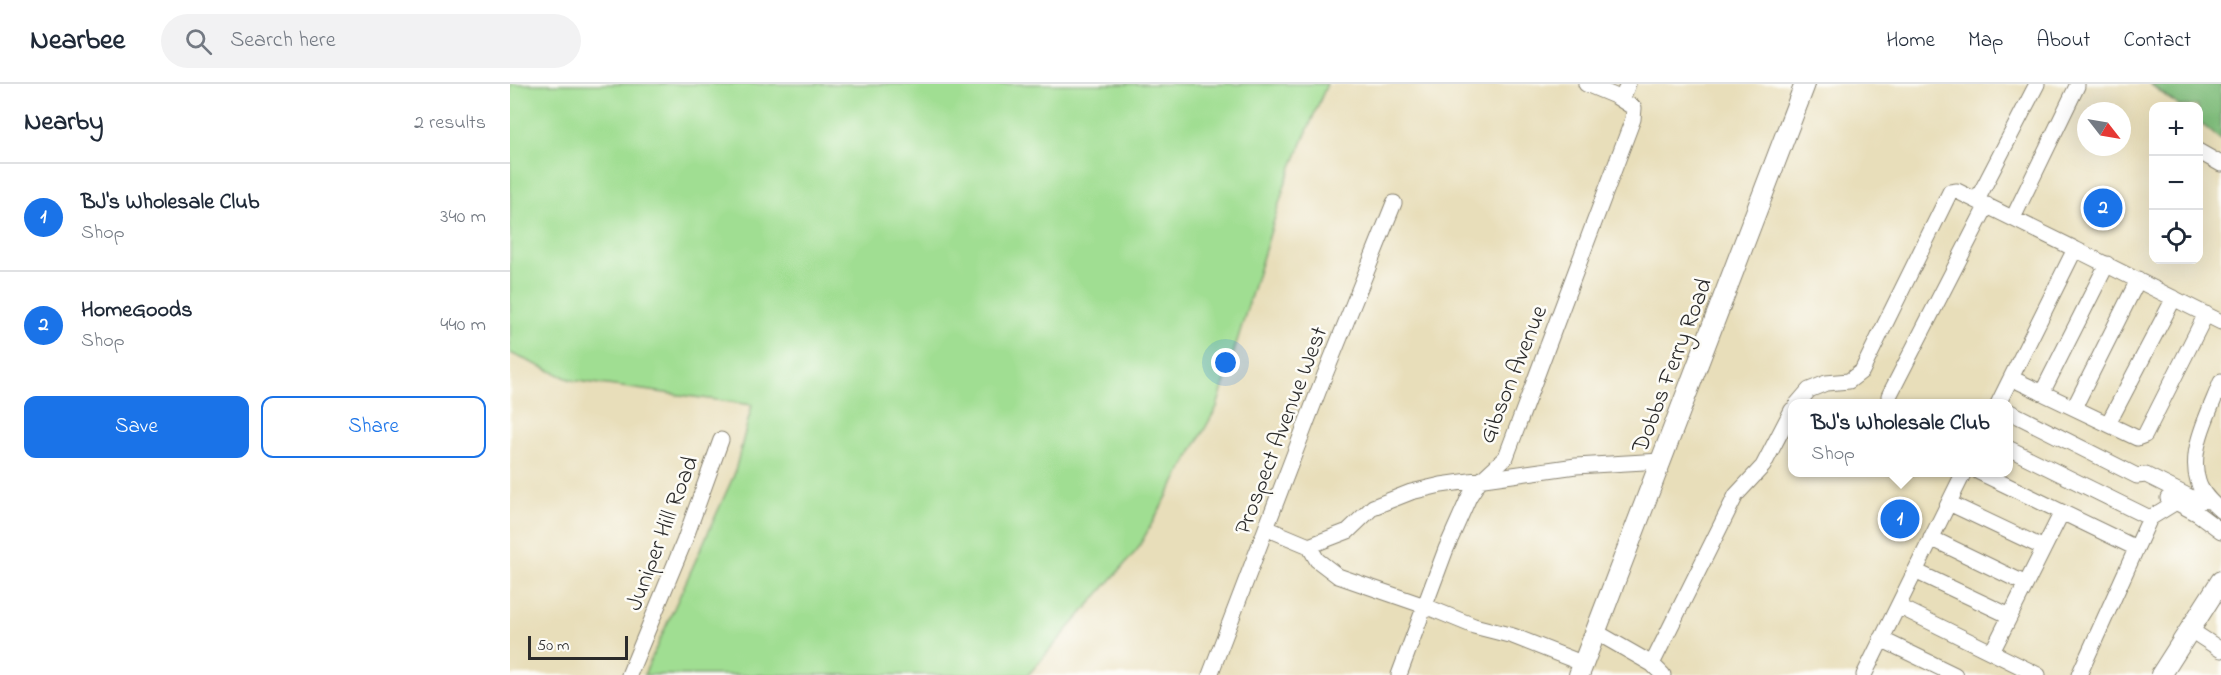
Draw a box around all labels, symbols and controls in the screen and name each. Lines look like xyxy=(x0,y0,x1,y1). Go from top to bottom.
search box xyxy=(161,14,581,68)
text: Nearbee xyxy=(30,21,125,62)
icon: search xyxy=(182,25,215,58)
text: Search here xyxy=(230,25,336,57)
text: Home xyxy=(1886,26,1935,56)
text: Map xyxy=(1968,26,2003,56)
text: About xyxy=(2036,26,2090,56)
text: Contact xyxy=(2123,26,2191,56)
north arrow xyxy=(2077,102,2131,156)
map controls xyxy=(2149,102,2203,264)
button: + xyxy=(2149,102,2203,156)
text: Nearby xyxy=(24,104,103,142)
text: 2 results xyxy=(414,109,486,138)
button: − xyxy=(2149,156,2203,210)
pin: 2 xyxy=(2084,186,2122,230)
text: BJ's Wholesale Club xyxy=(81,187,259,219)
text: 1 xyxy=(40,203,47,232)
text: 340 m xyxy=(440,203,486,232)
button: locate xyxy=(2149,210,2203,264)
text: Shop xyxy=(81,219,125,248)
street label: Dobbs Ferry Road xyxy=(1623,273,1724,460)
text: HomeGoods xyxy=(81,295,192,327)
street label: Gibson Avenue xyxy=(1471,300,1558,449)
text: 2 xyxy=(39,311,48,340)
text: 440 m xyxy=(440,311,486,340)
street label: Prospect Avenue West xyxy=(1226,322,1338,540)
text: Shop xyxy=(81,327,125,356)
your location xyxy=(1211,348,1240,377)
button: Save xyxy=(24,396,249,458)
button: Share xyxy=(261,396,486,458)
popup xyxy=(1788,399,2013,477)
text: BJ's Wholesale Club xyxy=(1811,408,1990,440)
text: Shop xyxy=(1811,440,1855,469)
street label: Juniper Hill Road xyxy=(618,451,709,616)
pin: 1 xyxy=(1880,496,1920,542)
scale bar xyxy=(528,633,628,660)
text: 50 m xyxy=(537,634,569,658)

